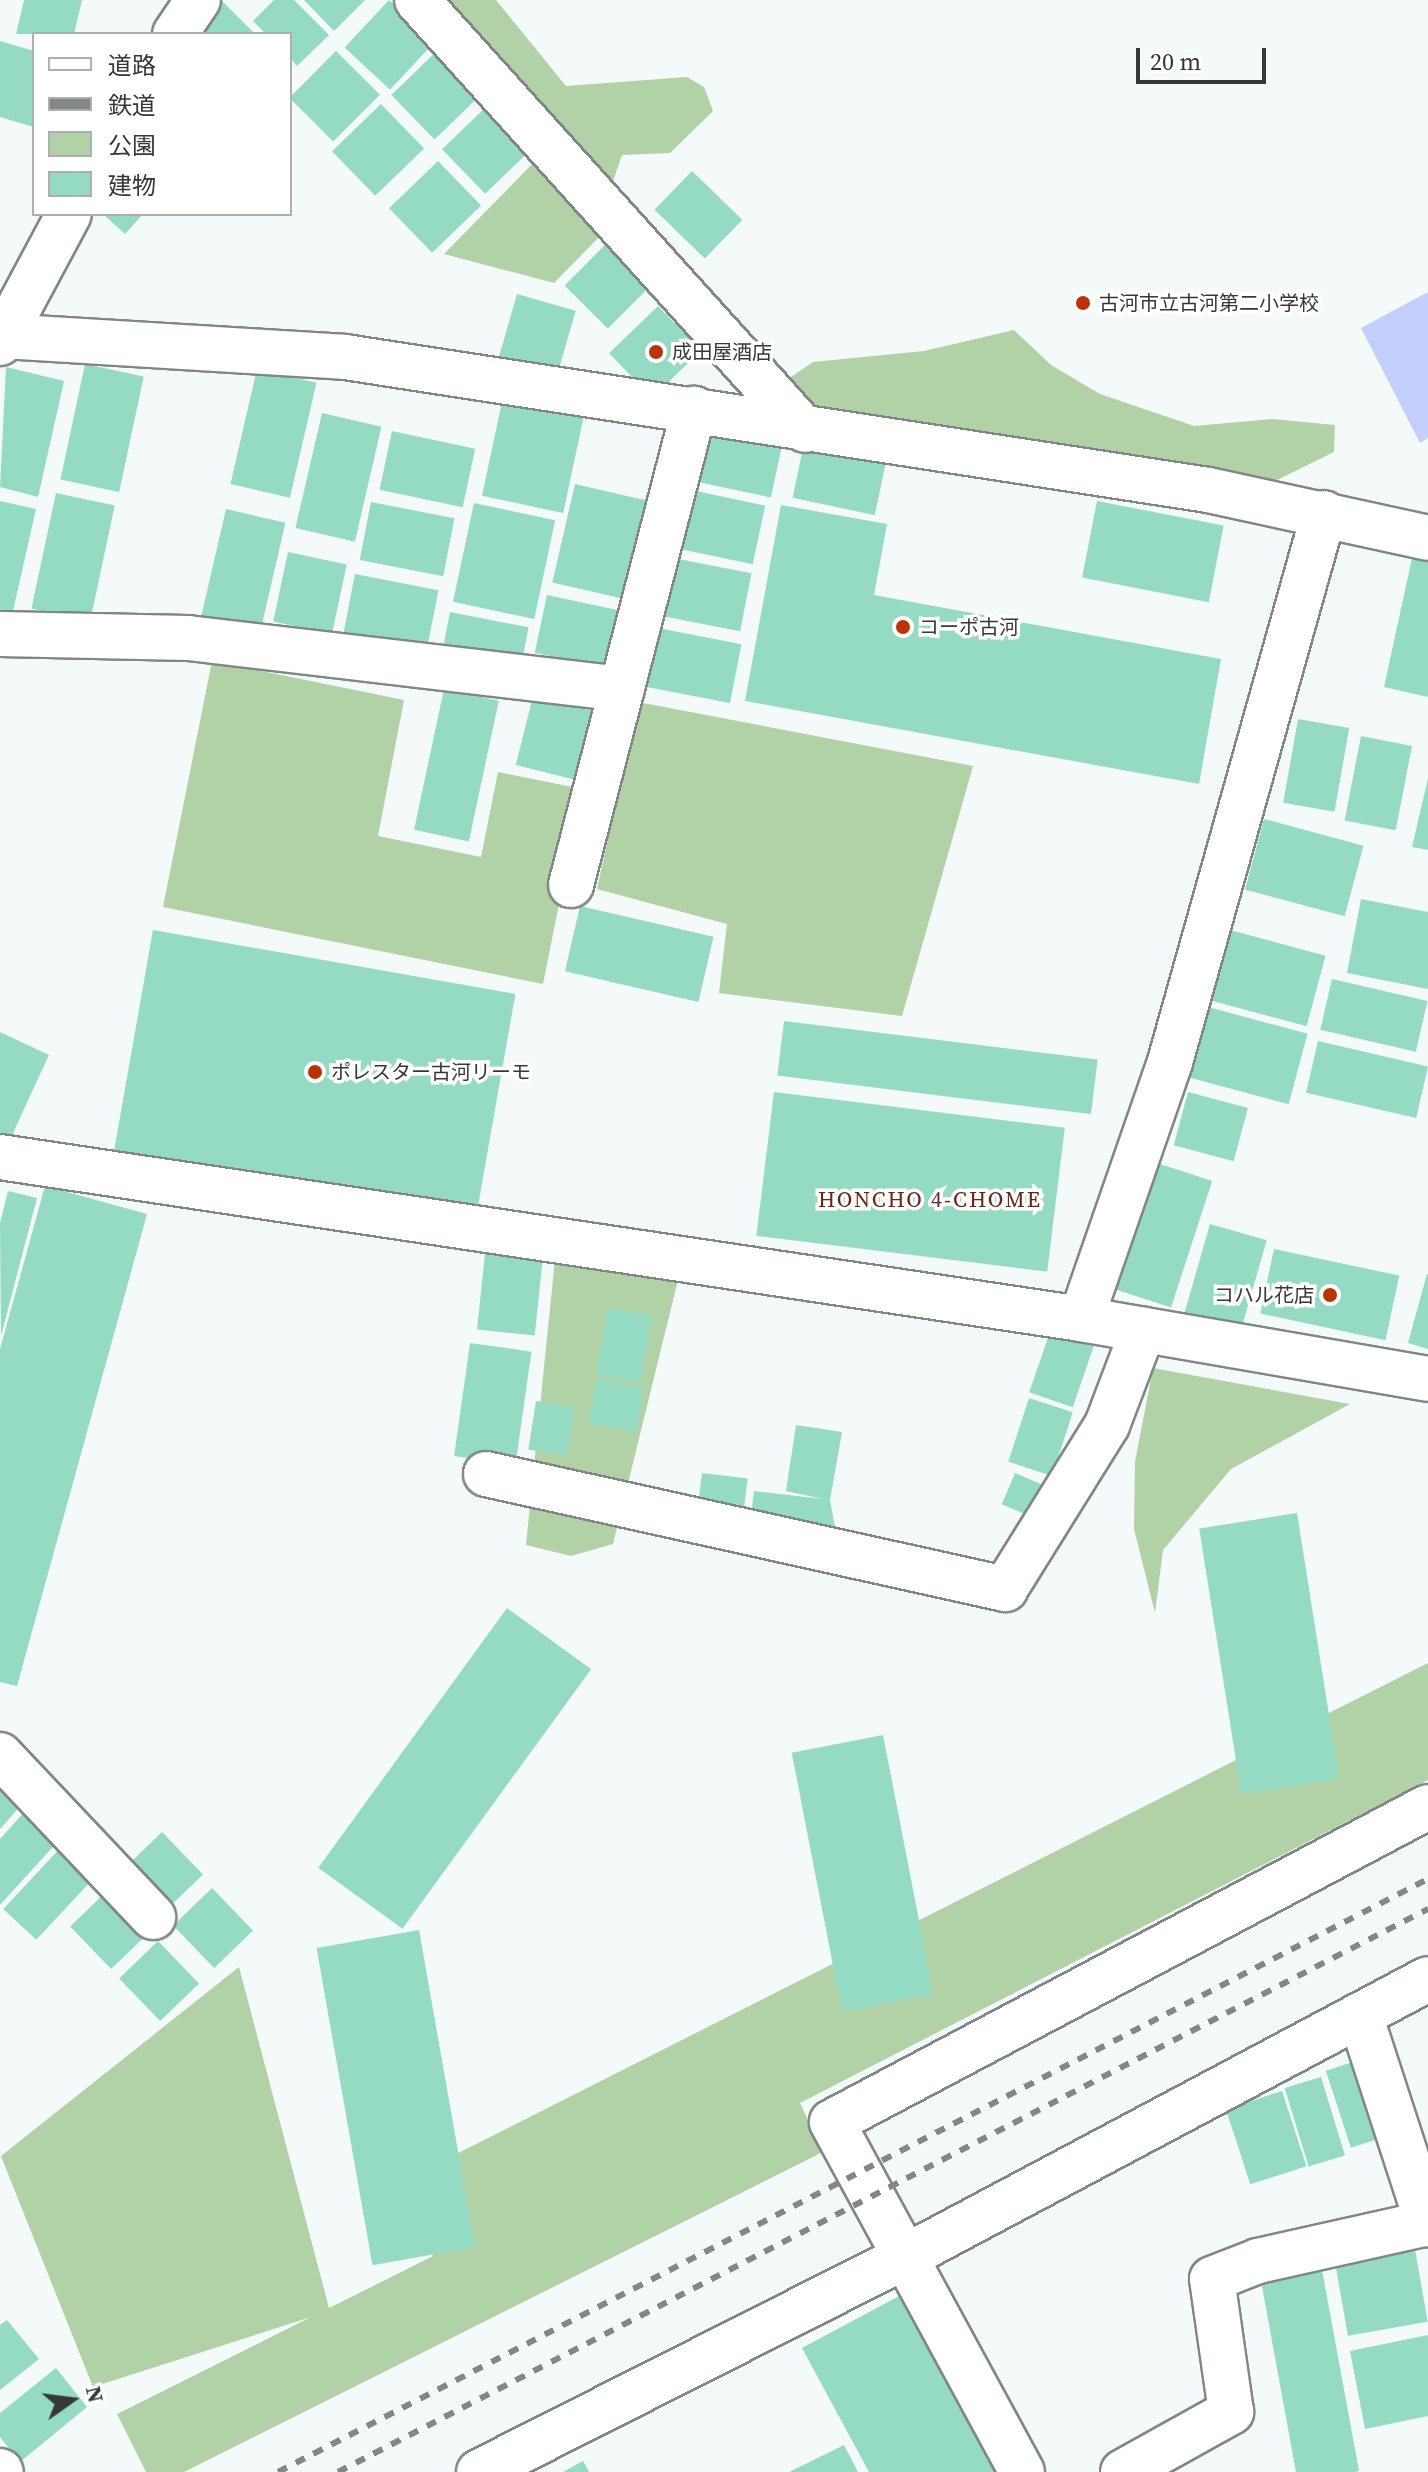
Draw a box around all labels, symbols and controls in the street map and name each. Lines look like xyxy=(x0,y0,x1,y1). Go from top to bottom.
legend xyxy=(32,32,292,216)
scale bar xyxy=(1140,32,1270,82)
text: 20 m xyxy=(1150,45,1201,78)
text: 道路 xyxy=(108,49,156,82)
text: 鉄道 xyxy=(108,89,156,122)
text: 公園 xyxy=(108,129,156,162)
text: 建物 xyxy=(108,169,156,202)
place label: 古河市立古河第二小学校 xyxy=(1099,291,1319,315)
marker: 古河市立古河第二小学校 xyxy=(1074,294,1092,312)
place label: 成田屋酒店 xyxy=(672,340,772,364)
marker: 成田屋酒店 xyxy=(647,343,665,361)
place label: コーポ古河 xyxy=(919,615,1019,639)
marker: コーポ古河 xyxy=(894,618,912,636)
place label: ポレスター古河リーモ xyxy=(331,1060,531,1084)
marker: ポレスター古河リーモ xyxy=(306,1063,324,1081)
district label: HONCHO 4-CHOME xyxy=(818,1187,1042,1213)
place label: コハル花店 xyxy=(1214,1283,1314,1307)
marker: コハル花店 xyxy=(1321,1286,1339,1304)
north arrow xyxy=(32,2360,112,2440)
text: N xyxy=(79,2383,112,2406)

